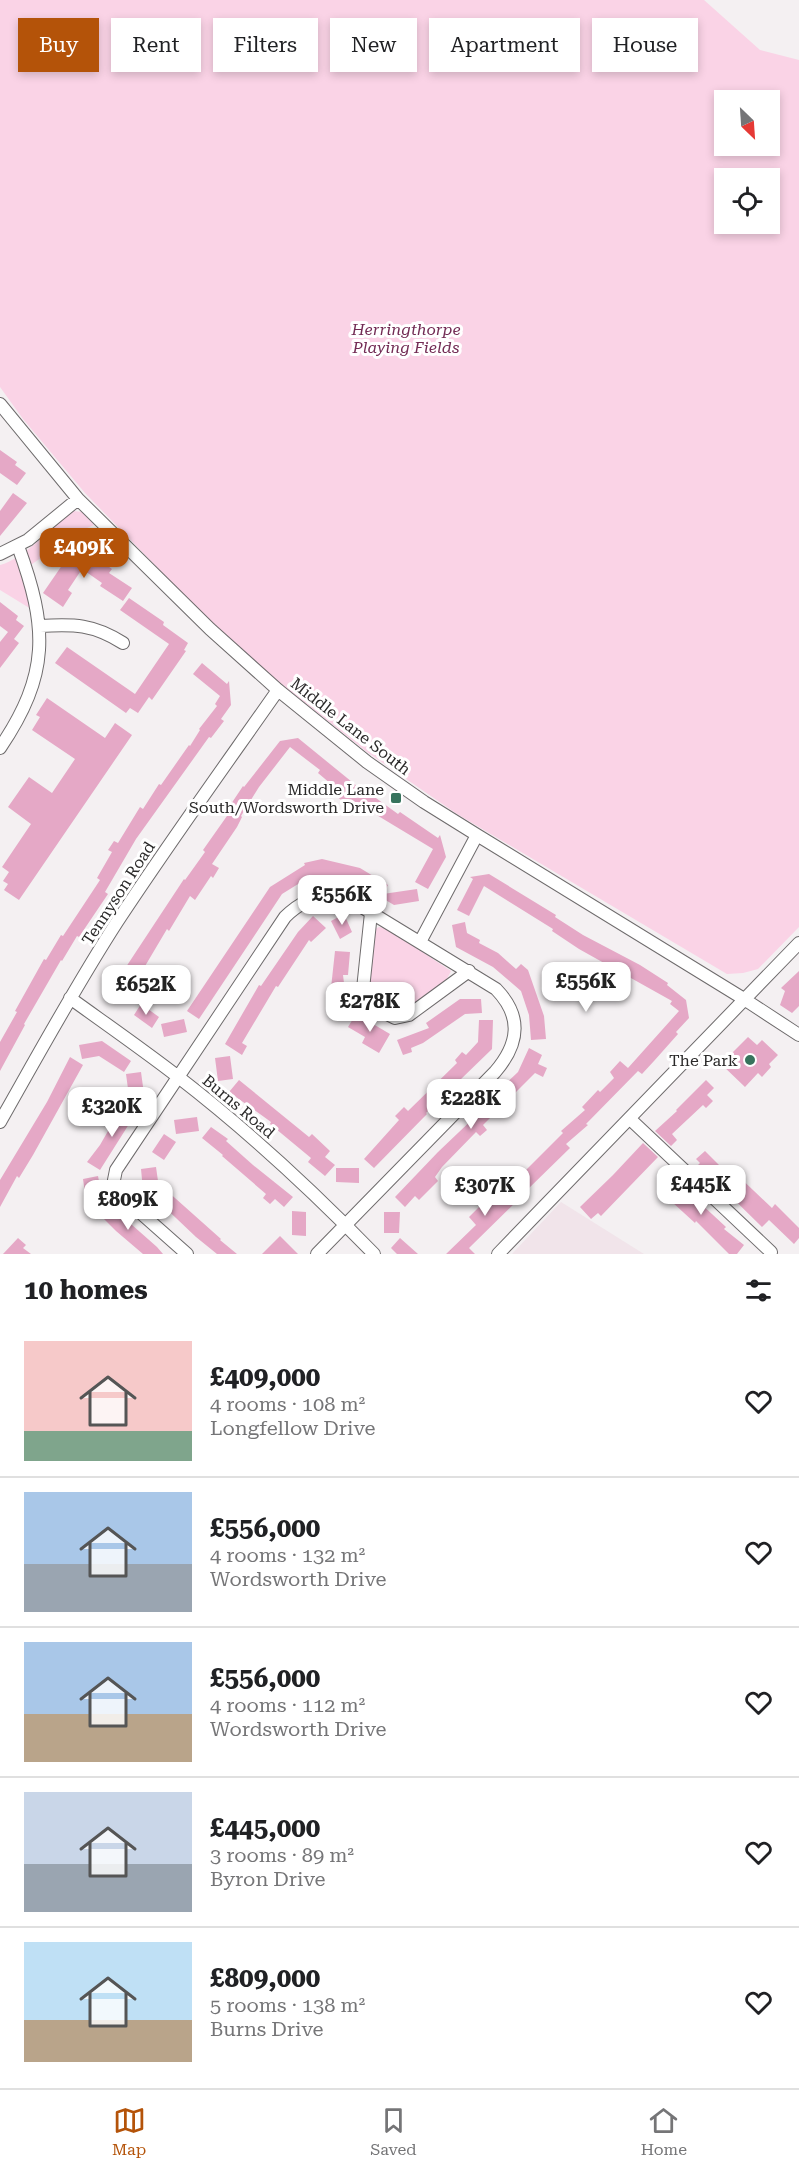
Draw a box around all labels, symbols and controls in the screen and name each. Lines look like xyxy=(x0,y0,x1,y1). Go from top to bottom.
chip: Buy xyxy=(18,18,99,72)
chip: Rent xyxy=(111,18,201,72)
chip: Filters xyxy=(213,18,318,72)
chip: New xyxy=(330,18,417,72)
chip: Apartment xyxy=(429,18,580,72)
chip: House xyxy=(592,18,698,72)
north arrow xyxy=(714,90,780,156)
map controls xyxy=(714,90,780,234)
button: locate xyxy=(714,168,780,234)
park label: Herringthorpe Playing Fields xyxy=(350,320,461,357)
pin: £409K xyxy=(42,528,126,579)
text: £409K xyxy=(54,535,114,559)
street label: Middle Lane South xyxy=(287,674,414,779)
place label: Middle Lane South/Wordsworth Drive xyxy=(189,780,384,817)
marker: Middle Lane South/Wordsworth Drive xyxy=(389,791,403,805)
street label: Tennyson Road xyxy=(78,838,159,948)
pin: £556K xyxy=(300,875,384,926)
text: £556K xyxy=(312,882,372,906)
pin: £556K xyxy=(544,962,628,1013)
pin: £652K xyxy=(104,965,188,1016)
text: £556K xyxy=(556,969,616,993)
text: £652K xyxy=(116,972,176,996)
pin: £278K xyxy=(328,982,412,1033)
text: £278K xyxy=(340,989,400,1013)
place label: The Park xyxy=(669,1051,738,1070)
marker: The Park xyxy=(743,1053,757,1067)
street label: Burns Road xyxy=(199,1071,279,1142)
pin: £228K xyxy=(429,1079,513,1130)
text: £228K xyxy=(441,1086,501,1110)
pin: £320K xyxy=(70,1087,154,1138)
text: £320K xyxy=(82,1094,142,1118)
pin: £445K xyxy=(659,1165,743,1216)
pin: £307K xyxy=(443,1166,527,1217)
text: £445K xyxy=(671,1172,731,1196)
text: £307K xyxy=(455,1173,515,1197)
pin: £809K xyxy=(86,1180,170,1231)
text: £809K xyxy=(98,1187,158,1211)
icon: filters xyxy=(742,1274,775,1307)
text: 10 homes xyxy=(24,1275,148,1305)
text: £409,000 xyxy=(210,1362,320,1392)
icon: home xyxy=(72,1365,144,1437)
icon: heart xyxy=(742,1385,775,1418)
text: 4 rooms · 108 m² xyxy=(210,1392,365,1416)
text: Longfellow Drive xyxy=(210,1416,376,1440)
text: £556,000 xyxy=(210,1513,320,1543)
icon: home xyxy=(72,1516,144,1588)
icon: heart xyxy=(742,1536,775,1569)
text: 4 rooms · 132 m² xyxy=(210,1543,365,1567)
text: Wordsworth Drive xyxy=(210,1567,387,1591)
text: £556,000 xyxy=(210,1663,320,1693)
icon: home xyxy=(72,1666,144,1738)
icon: heart xyxy=(742,1686,775,1719)
text: 4 rooms · 112 m² xyxy=(210,1693,365,1717)
text: Wordsworth Drive xyxy=(210,1717,387,1741)
text: £445,000 xyxy=(210,1813,320,1843)
icon: home xyxy=(72,1816,144,1888)
icon: heart xyxy=(742,1836,775,1869)
text: 3 rooms · 89 m² xyxy=(210,1843,354,1867)
text: Byron Drive xyxy=(210,1867,326,1891)
text: £809,000 xyxy=(210,1963,320,1993)
icon: home xyxy=(72,1966,144,2038)
icon: heart xyxy=(742,1986,775,2019)
text: 5 rooms · 138 m² xyxy=(210,1993,365,2017)
text: Burns Drive xyxy=(210,2017,324,2041)
tab: Map xyxy=(112,2104,146,2159)
tab: Saved xyxy=(370,2104,417,2159)
tab: Home xyxy=(641,2104,687,2159)

